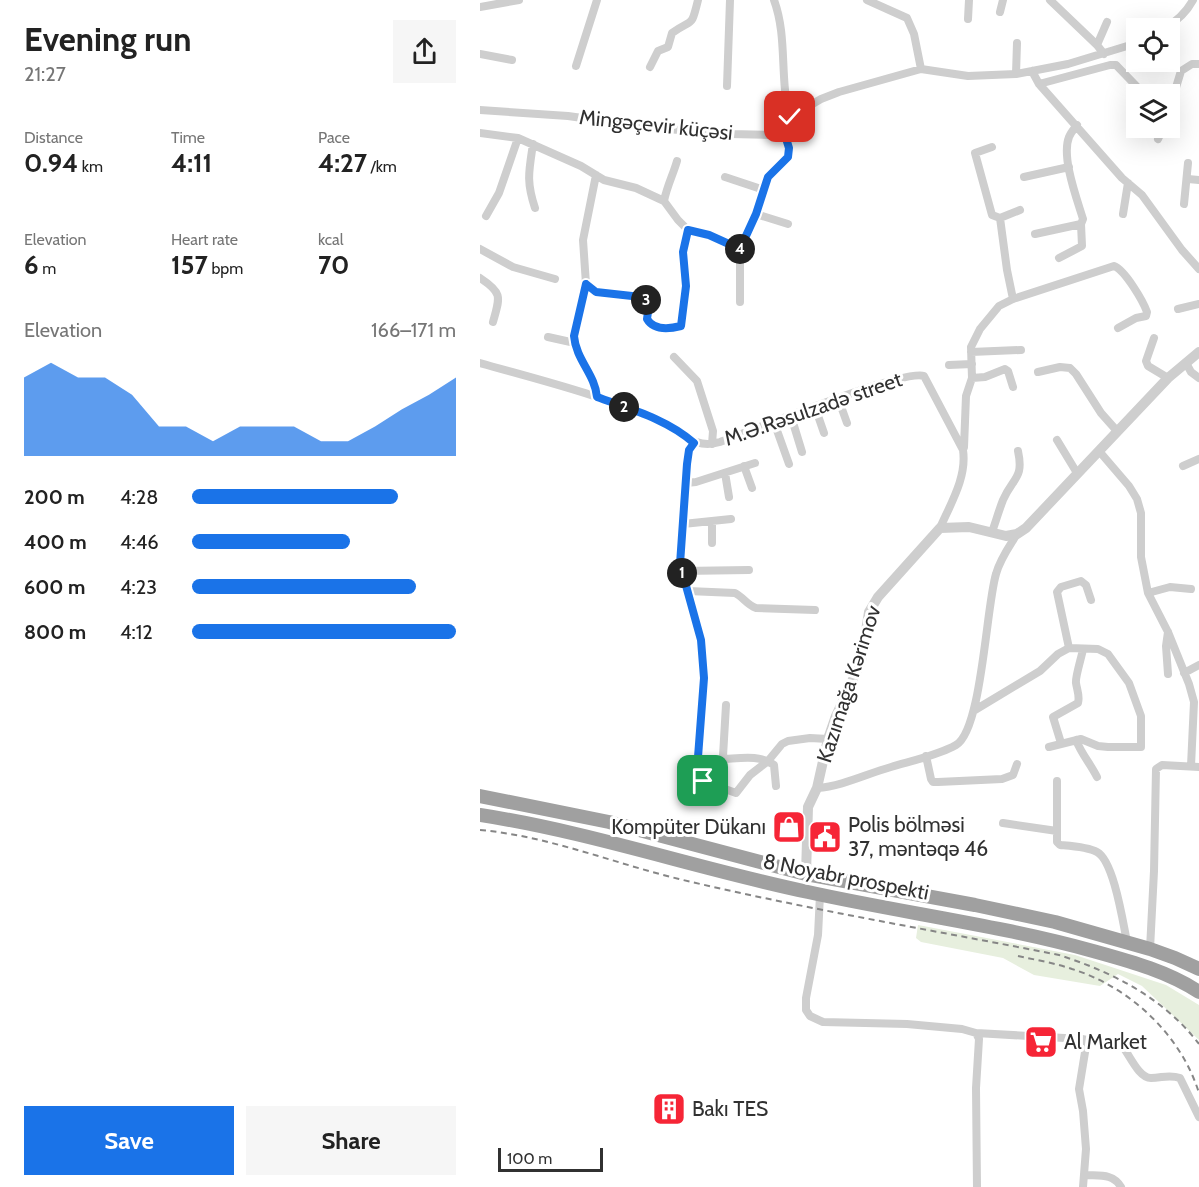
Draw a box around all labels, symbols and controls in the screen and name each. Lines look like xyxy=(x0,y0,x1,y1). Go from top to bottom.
map controls xyxy=(1126,18,1180,138)
button: locate xyxy=(1126,18,1180,72)
text: Evening run xyxy=(24,19,191,59)
button: share xyxy=(393,20,456,83)
text: 21:27 xyxy=(24,62,66,86)
button: layers xyxy=(1126,84,1180,138)
pin xyxy=(764,91,815,142)
icon: check xyxy=(773,100,806,133)
street label: Mingəçevir küçəsi xyxy=(578,104,734,145)
text: Distance xyxy=(24,128,83,147)
text: Time xyxy=(171,128,205,147)
text: Pace xyxy=(318,128,350,147)
text: 0.94 xyxy=(24,147,78,179)
text: 4:11 xyxy=(171,147,212,179)
text: 4:27 xyxy=(318,147,367,179)
text: km xyxy=(78,157,103,176)
text: /km xyxy=(367,157,397,176)
text: Elevation xyxy=(24,230,87,249)
text: Heart rate xyxy=(171,230,238,249)
text: kcal xyxy=(318,230,344,249)
pin: 4 xyxy=(725,234,755,264)
text: 4 xyxy=(735,239,745,258)
text: 6 xyxy=(24,249,39,281)
text: 157 xyxy=(171,249,208,281)
text: 70 xyxy=(318,249,349,281)
text: m xyxy=(39,259,56,278)
text: bpm xyxy=(208,259,243,278)
pin: 3 xyxy=(631,285,661,315)
text: 3 xyxy=(642,290,650,309)
text: Elevation xyxy=(24,318,102,342)
text: 166–171 m xyxy=(371,318,456,342)
street label: M.Ə.Rəsulzadə street xyxy=(721,366,905,451)
pin: 2 xyxy=(609,392,639,422)
text: 2 xyxy=(620,397,628,416)
text: 200 m xyxy=(24,485,85,509)
text: 4:28 xyxy=(120,485,158,509)
text: 400 m xyxy=(24,530,87,554)
text: 4:46 xyxy=(120,530,159,554)
pin: 1 xyxy=(667,558,697,588)
text: 1 xyxy=(679,563,685,582)
text: 600 m xyxy=(24,575,85,599)
text: 4:23 xyxy=(120,575,157,599)
street label: Kazımağa Kərimov xyxy=(811,601,886,766)
text: 800 m xyxy=(24,620,86,644)
text: 4:12 xyxy=(120,620,153,644)
pin xyxy=(677,755,728,806)
icon: arrive xyxy=(686,764,719,797)
shop icon: Kompüter Dükanı xyxy=(771,809,807,845)
place label: Polis bölməsi 37, məntəqə 46 xyxy=(848,812,988,861)
place label: Kompüter Dükanı xyxy=(611,814,766,839)
public building icon: Polis bölməsi 37, məntəqə 46 xyxy=(807,819,843,855)
street label: 8 Noyabr prospekti xyxy=(761,848,931,905)
supermarket icon: Al Market xyxy=(1023,1024,1059,1060)
place label: Al Market xyxy=(1064,1029,1147,1054)
building icon: Bakı TES xyxy=(651,1091,687,1127)
place label: Bakı TES xyxy=(692,1096,768,1121)
button: Save xyxy=(24,1106,234,1175)
button: Share xyxy=(246,1106,456,1175)
scale bar xyxy=(498,1145,603,1172)
text: 100 m xyxy=(507,1149,552,1168)

